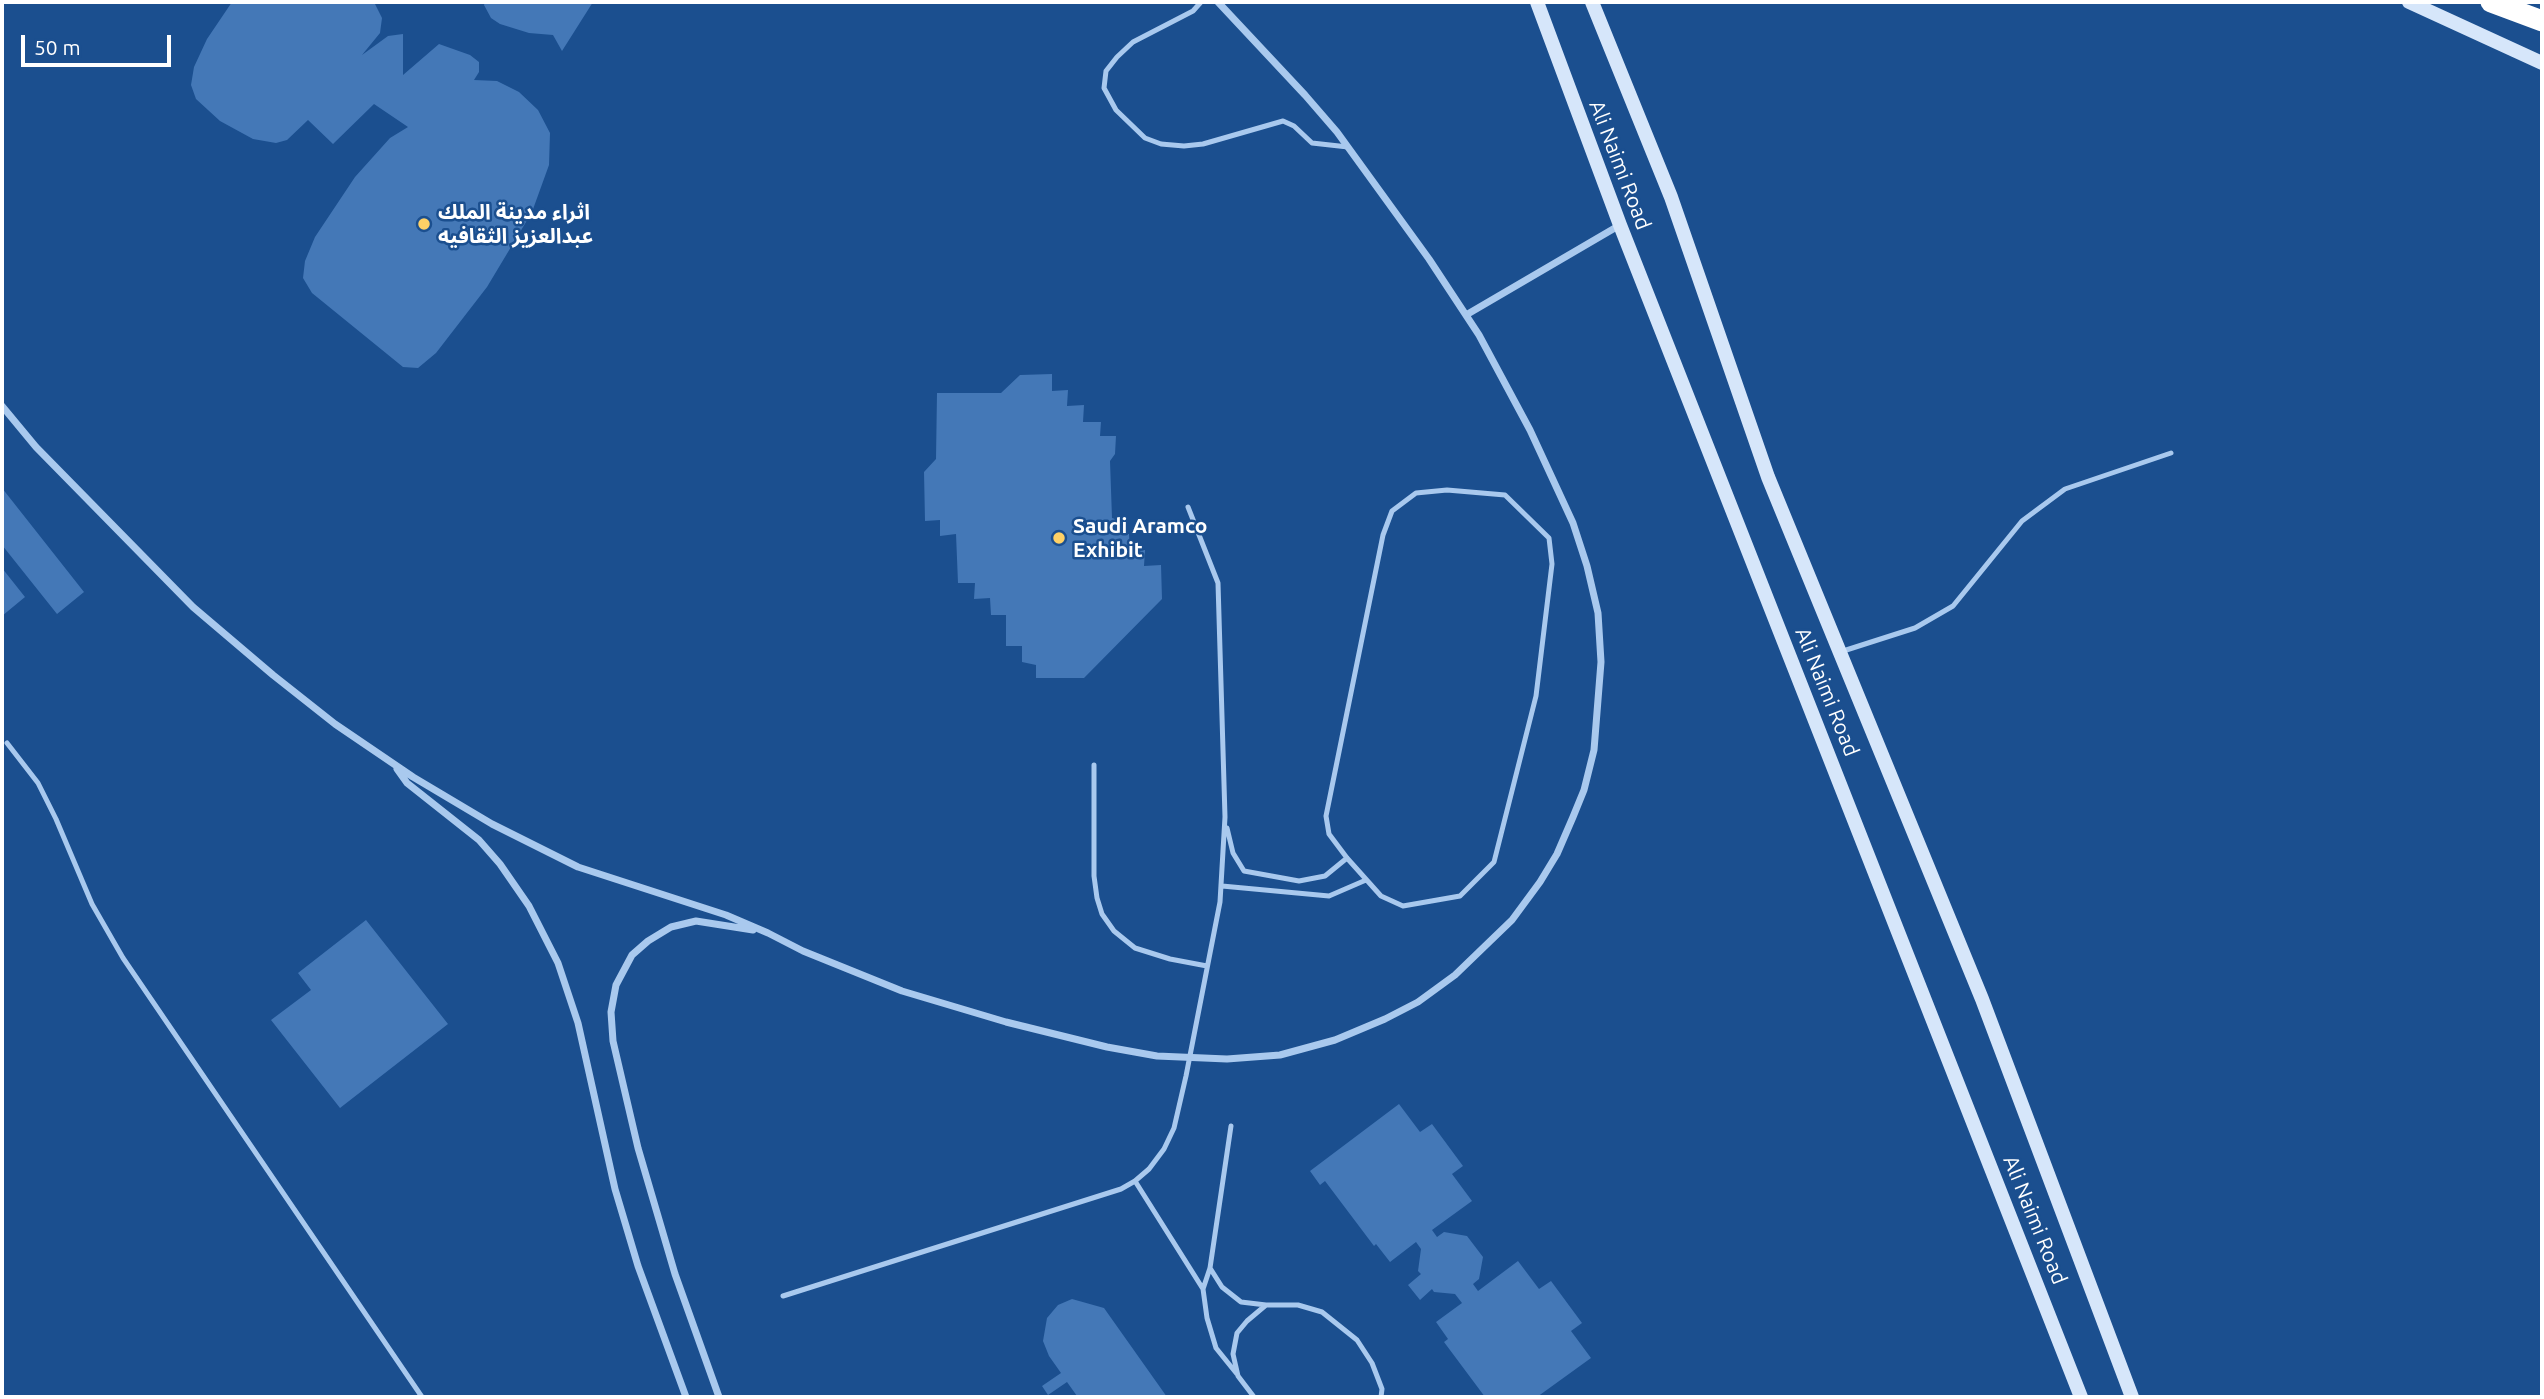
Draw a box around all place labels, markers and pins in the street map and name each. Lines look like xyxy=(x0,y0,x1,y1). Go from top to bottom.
place label: اثراء مدينة الملك عبدالعزيز الثقافيه xyxy=(438,199,593,249)
marker: اثراء مدينة الملك عبدالعزيز الثقافيه xyxy=(416,216,432,232)
place label: Saudi Aramco Exhibit xyxy=(1073,513,1207,563)
marker: Saudi Aramco Exhibit xyxy=(1051,530,1067,546)

